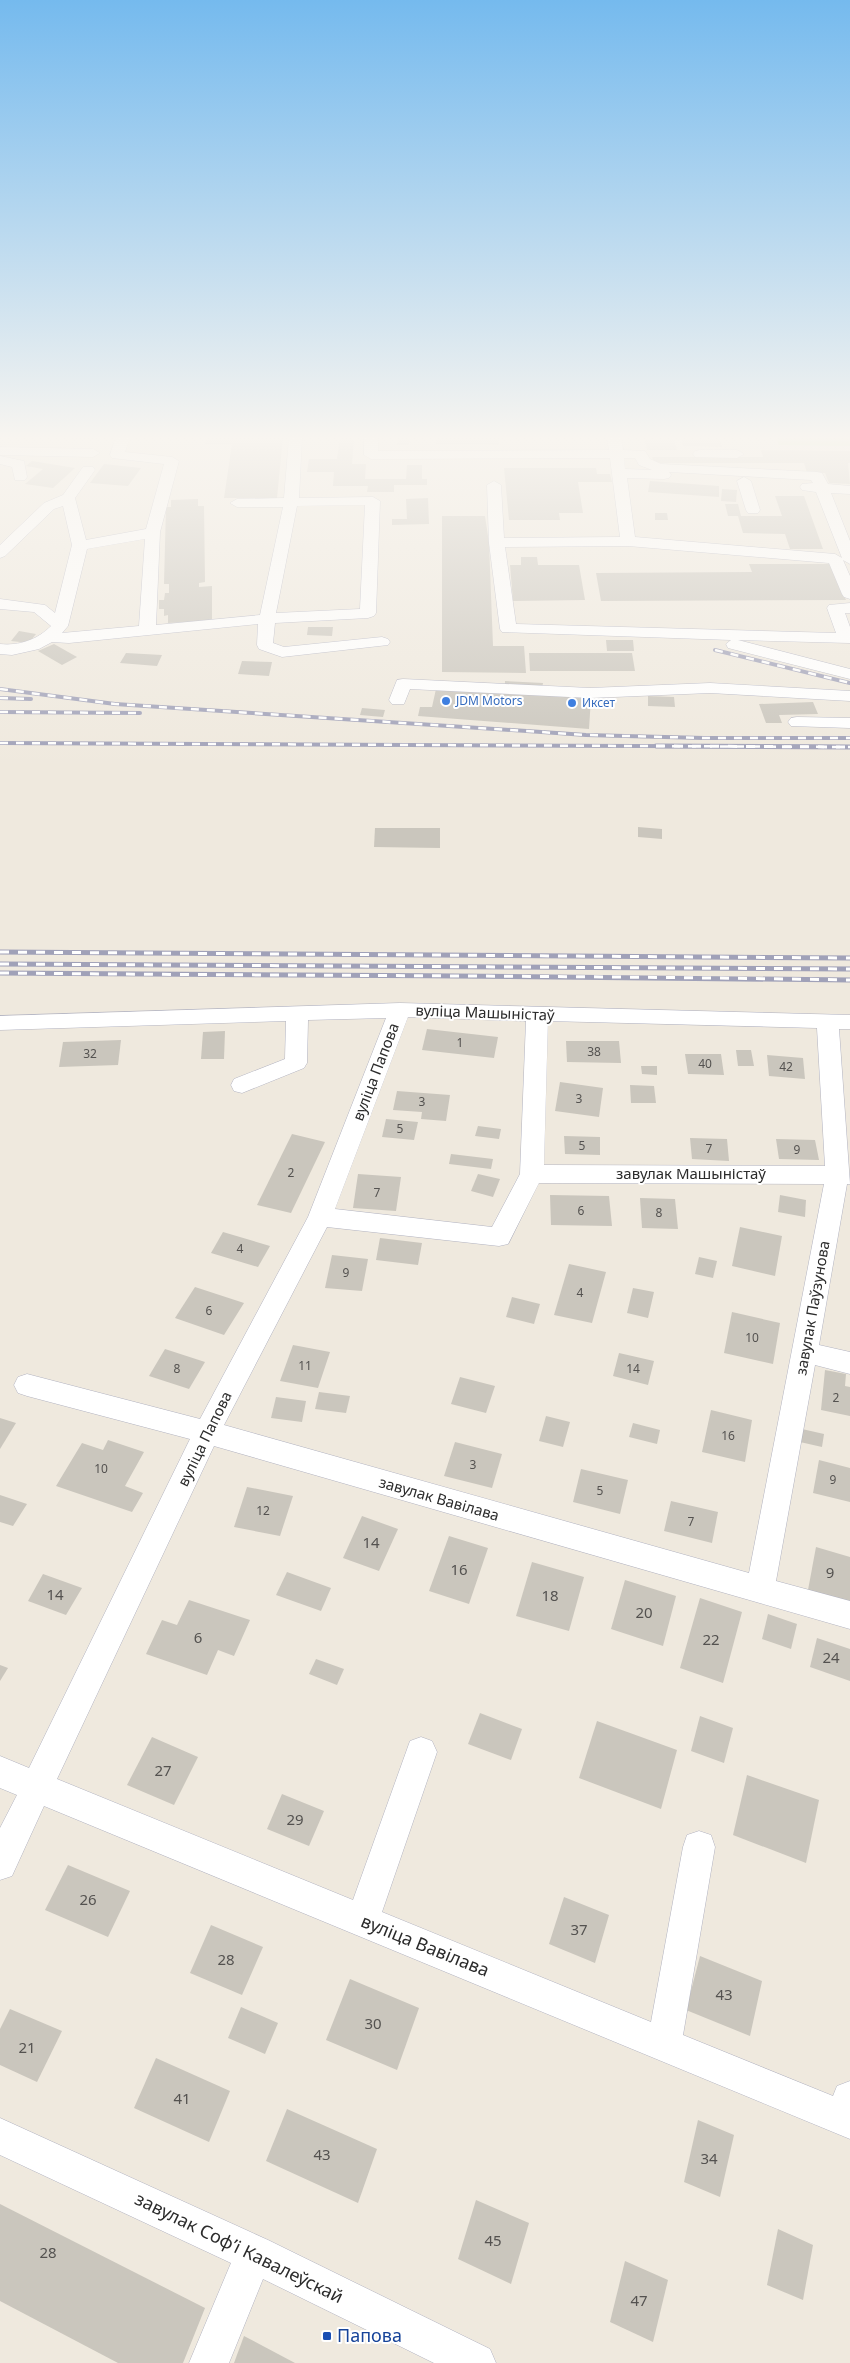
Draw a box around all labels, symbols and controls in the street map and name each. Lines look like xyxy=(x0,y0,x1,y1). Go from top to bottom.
place label: JDM Motors xyxy=(455,692,523,709)
place label: Иксет xyxy=(582,694,615,711)
marker: JDM Motors xyxy=(440,695,452,707)
marker: Иксет xyxy=(566,697,578,709)
street label: вуліца Машыністаў xyxy=(415,1000,555,1024)
street label: вуліца Папова xyxy=(347,1020,403,1124)
house number: 1 xyxy=(457,1034,463,1051)
house number: 38 xyxy=(587,1043,601,1060)
house number: 32 xyxy=(83,1045,97,1062)
house number: 40 xyxy=(698,1055,712,1072)
house number: 42 xyxy=(779,1058,793,1075)
house number: 3 xyxy=(576,1090,583,1107)
house number: 3 xyxy=(419,1093,426,1110)
house number: 5 xyxy=(397,1120,404,1137)
house number: 5 xyxy=(579,1137,586,1154)
house number: 7 xyxy=(706,1140,713,1157)
house number: 9 xyxy=(794,1141,801,1158)
street label: завулак Машыністаў xyxy=(616,1163,766,1183)
house number: 2 xyxy=(288,1164,295,1181)
house number: 7 xyxy=(374,1184,381,1201)
house number: 6 xyxy=(578,1202,585,1219)
house number: 8 xyxy=(656,1204,663,1221)
street label: завулак Паўзунова xyxy=(790,1239,834,1377)
house number: 4 xyxy=(237,1240,244,1257)
house number: 9 xyxy=(343,1264,350,1281)
house number: 4 xyxy=(577,1284,584,1301)
house number: 6 xyxy=(206,1302,213,1319)
house number: 10 xyxy=(745,1329,759,1346)
house number: 11 xyxy=(298,1357,312,1374)
house number: 8 xyxy=(174,1360,181,1377)
house number: 14 xyxy=(626,1360,640,1377)
street label: вуліца Папова xyxy=(172,1388,236,1489)
house number: 2 xyxy=(833,1389,840,1406)
house number: 16 xyxy=(721,1427,735,1444)
house number: 3 xyxy=(470,1456,477,1473)
house number: 10 xyxy=(94,1460,108,1477)
street label: завулак Вавілава xyxy=(377,1471,502,1525)
house number: 9 xyxy=(830,1471,837,1488)
house number: 5 xyxy=(597,1482,604,1499)
house number: 12 xyxy=(256,1502,270,1519)
house number: 7 xyxy=(688,1513,695,1530)
house number: 14 xyxy=(362,1532,380,1552)
house number: 16 xyxy=(450,1559,468,1579)
house number: 9 xyxy=(826,1562,834,1582)
house number: 14 xyxy=(46,1584,64,1604)
house number: 18 xyxy=(541,1585,559,1605)
house number: 20 xyxy=(635,1602,653,1622)
house number: 6 xyxy=(194,1627,202,1647)
house number: 22 xyxy=(702,1629,720,1649)
house number: 24 xyxy=(822,1647,840,1667)
house number: 27 xyxy=(154,1760,172,1780)
house number: 29 xyxy=(286,1809,304,1829)
house number: 26 xyxy=(79,1889,97,1909)
street label: вуліца Вавілава xyxy=(358,1908,493,1982)
house number: 37 xyxy=(570,1919,588,1939)
house number: 28 xyxy=(217,1949,235,1969)
house number: 43 xyxy=(715,1984,733,2004)
house number: 30 xyxy=(364,2013,382,2033)
house number: 21 xyxy=(18,2037,36,2057)
house number: 41 xyxy=(173,2088,191,2108)
house number: 43 xyxy=(313,2144,331,2164)
house number: 34 xyxy=(700,2148,718,2168)
street label: завулак Софʼі Кавалеўскай xyxy=(131,2186,348,2308)
house number: 45 xyxy=(484,2230,502,2250)
house number: 28 xyxy=(39,2242,57,2262)
house number: 47 xyxy=(630,2290,648,2310)
place label: Папова xyxy=(337,2323,402,2347)
marker: Папова xyxy=(321,2330,333,2342)

